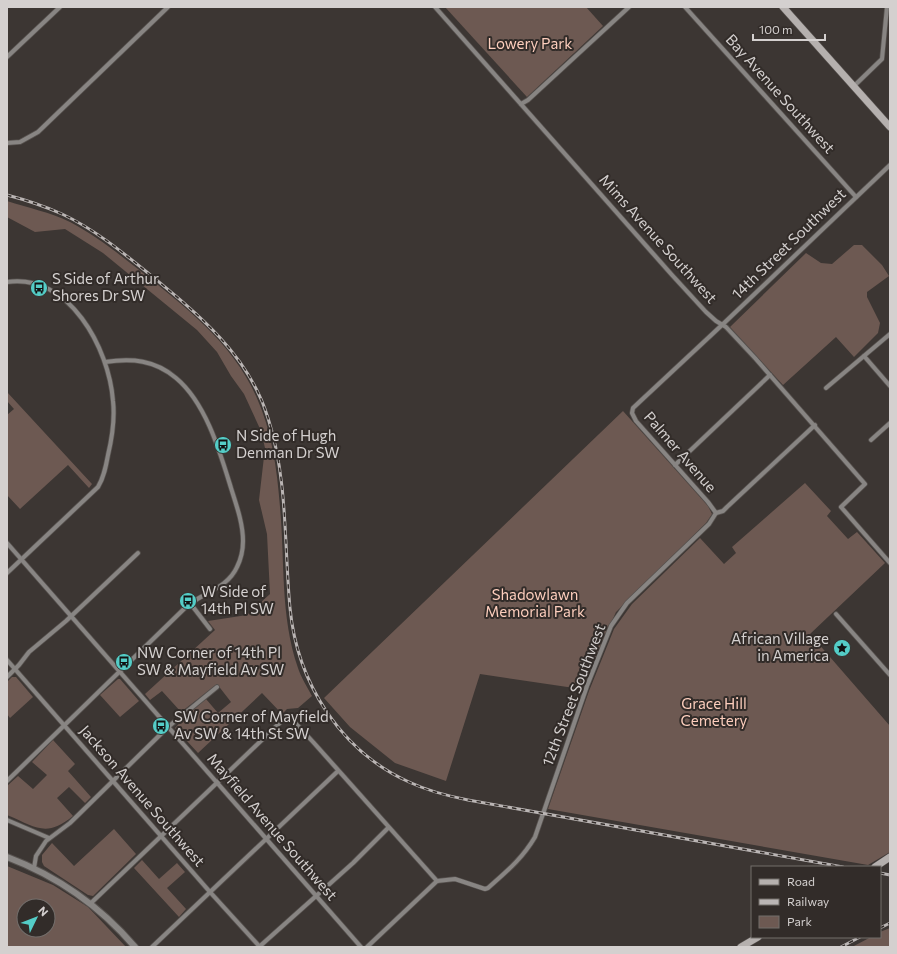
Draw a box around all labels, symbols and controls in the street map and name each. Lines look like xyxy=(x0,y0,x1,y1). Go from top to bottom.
scale bar xyxy=(753,16,825,42)
text: 100 m xyxy=(759,22,793,36)
street label: Bay Avenue Southwest xyxy=(722,30,839,157)
park label: Lowery Park xyxy=(488,34,572,52)
street label: Mims Avenue Southwest xyxy=(596,170,721,306)
street label: 14th Street Southwest xyxy=(728,184,849,302)
place label: S Side of Arthur Shores Dr SW xyxy=(52,269,159,304)
bus stop icon: S Side of Arthur Shores Dr SW xyxy=(29,278,49,298)
street label: Palmer Avenue xyxy=(641,407,721,495)
place label: N Side of Hugh Denman Dr SW xyxy=(236,426,340,461)
bus stop icon: N Side of Hugh Denman Dr SW xyxy=(213,435,233,455)
place label: W Side of 14th Pl SW xyxy=(201,582,274,617)
park label: Shadowlawn Memorial Park xyxy=(485,585,585,620)
bus stop icon: W Side of 14th Pl SW xyxy=(178,591,198,611)
street label: 12th Street Southwest xyxy=(538,621,609,768)
place label: African Village in America xyxy=(731,629,829,664)
place icon: African Village in America xyxy=(832,638,852,658)
place label: NW Corner of 14th Pl SW & Mayfield Av SW xyxy=(137,643,284,678)
bus stop icon: NW Corner of 14th Pl SW & Mayfield Av SW xyxy=(114,652,134,672)
park label: Grace Hill Cemetery xyxy=(681,694,748,729)
place label: SW Corner of Mayfield Av SW & 14th St SW xyxy=(174,707,329,742)
bus stop icon: SW Corner of Mayfield Av SW & 14th St SW xyxy=(151,716,171,736)
street label: Jackson Avenue Southwest xyxy=(77,721,209,870)
street label: Mayfield Avenue Southwest xyxy=(204,749,342,904)
legend xyxy=(751,866,881,938)
text: Road xyxy=(787,874,815,888)
text: Railway xyxy=(787,894,829,908)
north arrow xyxy=(16,898,56,938)
text: N xyxy=(36,903,51,918)
text: Park xyxy=(787,914,813,928)

